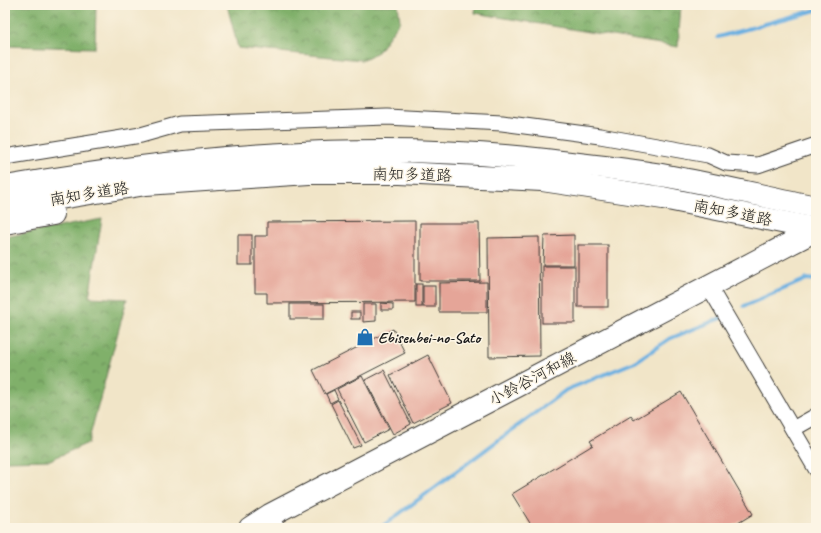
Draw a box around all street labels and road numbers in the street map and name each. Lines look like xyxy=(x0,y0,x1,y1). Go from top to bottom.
street label: 南知多道路 xyxy=(372,164,452,186)
street label: 南知多道路 xyxy=(48,178,130,210)
street label: 南知多道路 xyxy=(692,196,774,230)
street label: 小鈴谷河和線 xyxy=(485,348,580,410)

